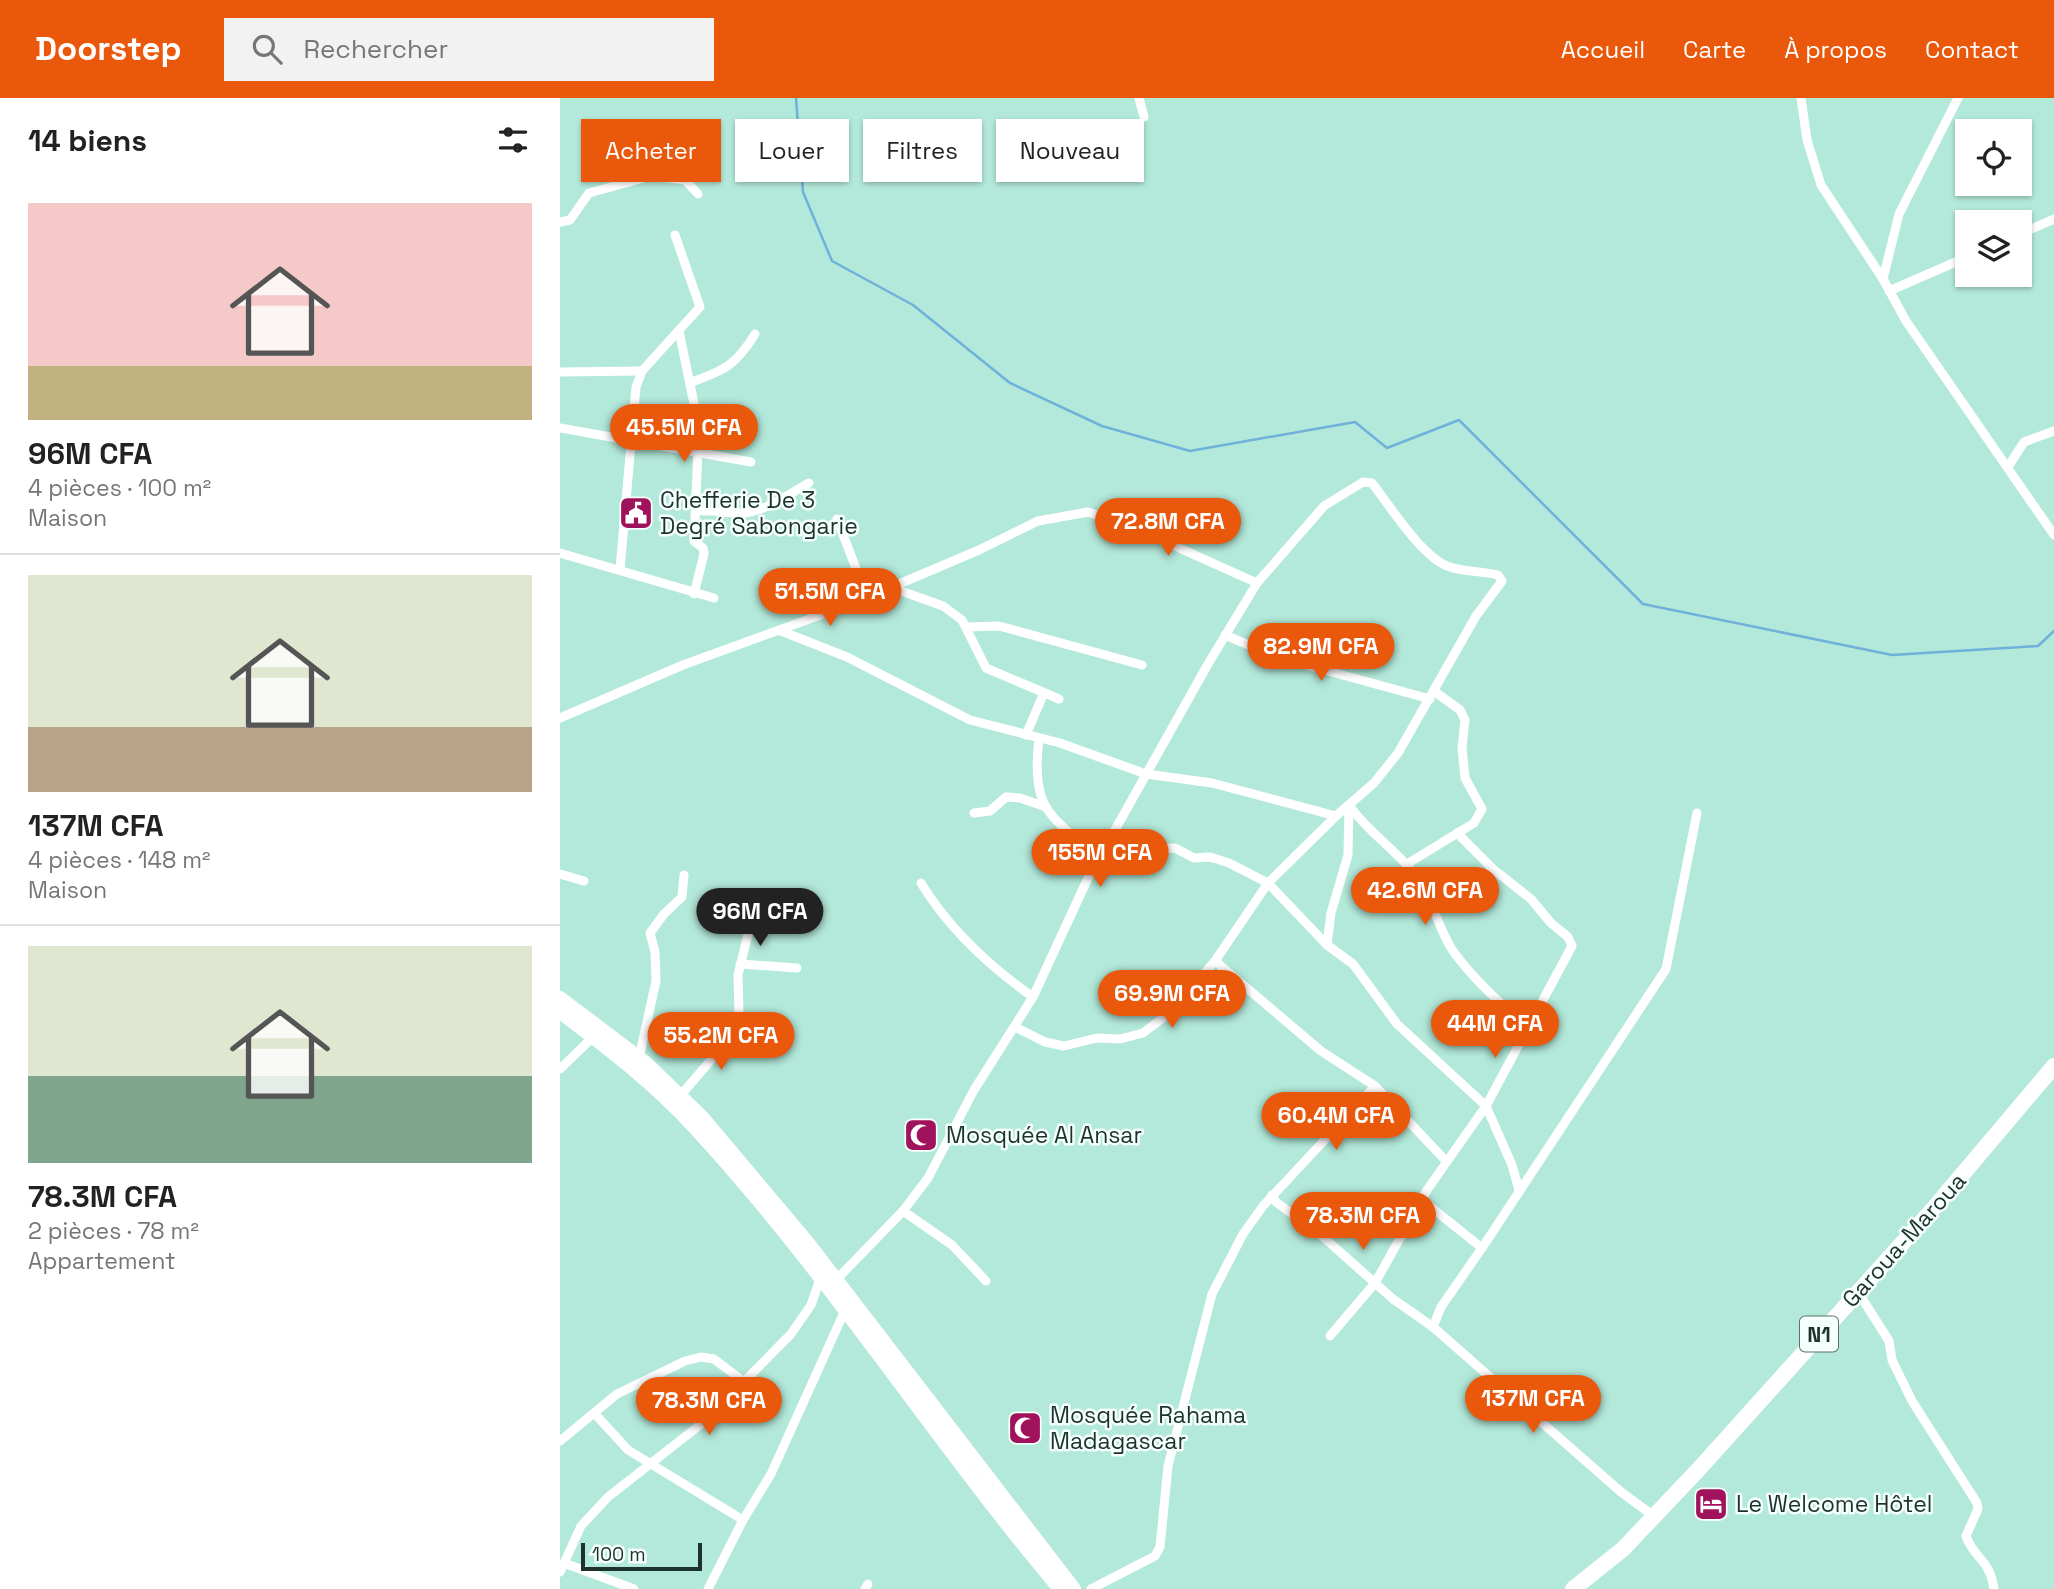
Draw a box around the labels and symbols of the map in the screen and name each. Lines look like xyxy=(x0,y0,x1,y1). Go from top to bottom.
pin: 45.5M CFA xyxy=(604,404,764,464)
place label: Chefferie De 3 Degré Sabongarie xyxy=(660,485,858,541)
public building icon: Chefferie De 3 Degré Sabongarie xyxy=(617,494,655,532)
pin: 72.8M CFA xyxy=(1088,498,1248,558)
pin: 51.5M CFA xyxy=(750,568,910,628)
pin: 82.9M CFA xyxy=(1241,624,1401,683)
pin: 155M CFA xyxy=(1028,830,1172,889)
pin: 42.6M CFA xyxy=(1345,868,1505,927)
pin: 96M CFA xyxy=(695,888,825,948)
pin: 69.9M CFA xyxy=(1092,970,1252,1030)
pin: 44M CFA xyxy=(1430,1000,1560,1060)
pin: 55.2M CFA xyxy=(641,1012,801,1072)
pin: 60.4M CFA xyxy=(1256,1093,1416,1152)
mosque icon: Mosquée Al Ansar xyxy=(902,1116,940,1154)
place label: Mosquée Al Ansar xyxy=(946,1120,1142,1150)
street label: Garoua-Maroua xyxy=(1836,1166,1972,1314)
pin: 78.3M CFA xyxy=(1283,1192,1443,1252)
road number: N1 xyxy=(1800,1316,1838,1352)
pin: 137M CFA xyxy=(1461,1376,1605,1435)
pin: 78.3M CFA xyxy=(629,1378,789,1437)
place label: Mosquée Rahama Madagascar xyxy=(1050,1400,1246,1456)
mosque icon: Mosquée Rahama Madagascar xyxy=(1006,1409,1044,1447)
hotel icon: Le Welcome Hôtel xyxy=(1692,1485,1730,1523)
place label: Le Welcome Hôtel xyxy=(1736,1489,1932,1519)
scale bar xyxy=(581,1540,702,1572)

